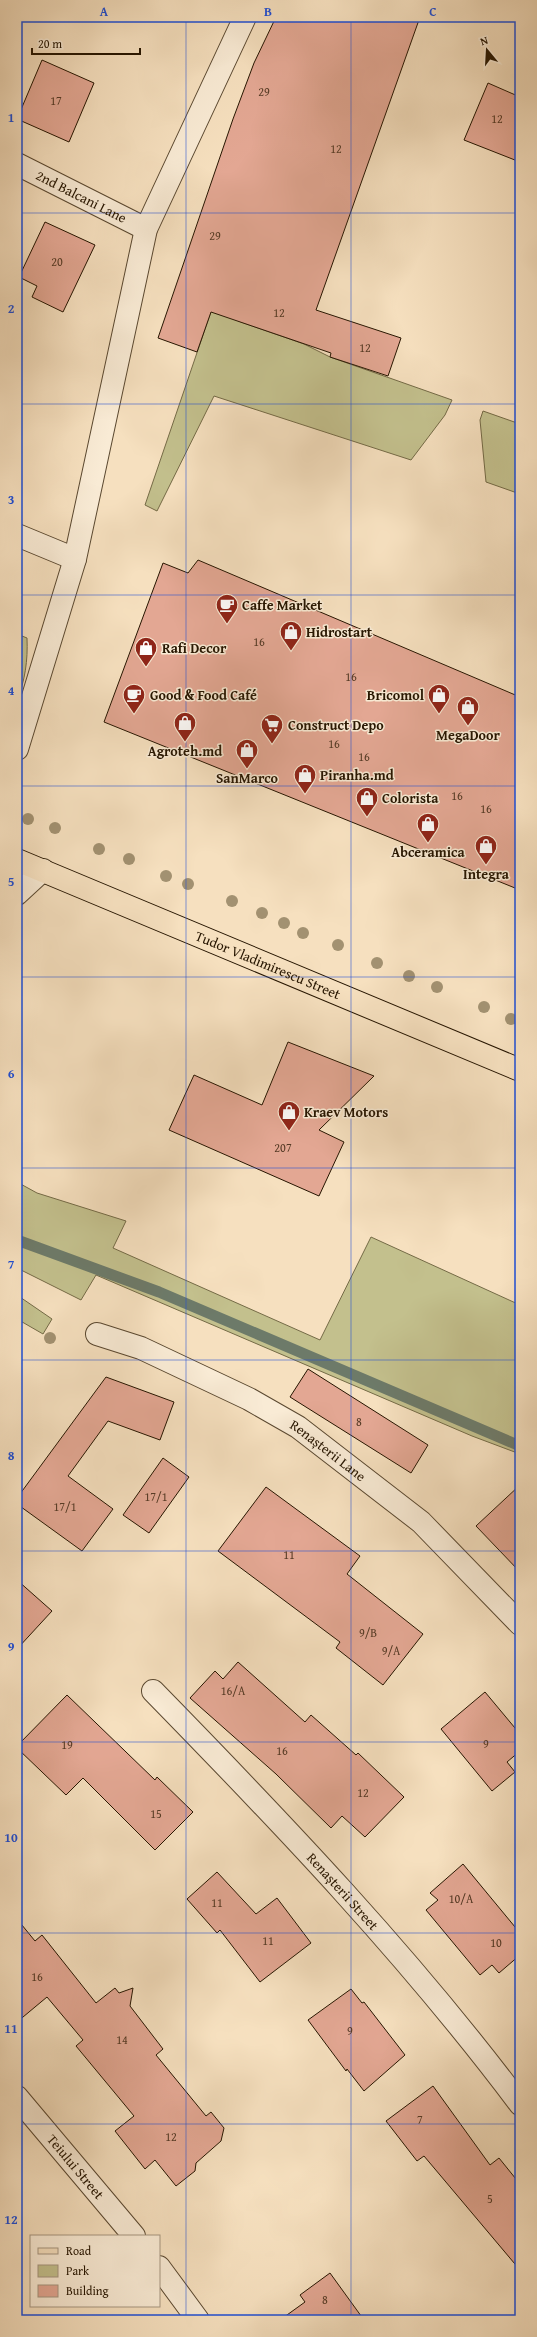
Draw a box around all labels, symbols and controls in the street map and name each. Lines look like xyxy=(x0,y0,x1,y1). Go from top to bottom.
text: A xyxy=(100,2,109,21)
text: B xyxy=(264,2,272,21)
text: C xyxy=(429,2,437,21)
scale bar xyxy=(32,30,140,56)
north arrow xyxy=(467,30,507,70)
text: N xyxy=(478,32,490,49)
text: 20 m xyxy=(38,35,62,52)
house number: 29 xyxy=(258,83,270,100)
house number: 17 xyxy=(50,92,62,109)
text: 1 xyxy=(8,108,14,127)
house number: 12 xyxy=(491,110,503,127)
house number: 12 xyxy=(330,140,342,157)
street label: 2nd Balcani Lane xyxy=(32,165,131,228)
house number: 29 xyxy=(209,227,221,244)
house number: 20 xyxy=(51,253,63,270)
text: 2 xyxy=(8,299,15,318)
house number: 12 xyxy=(273,304,285,321)
house number: 12 xyxy=(359,339,371,356)
text: 3 xyxy=(8,490,14,509)
cafe icon: Caffe Market xyxy=(214,592,240,625)
place label: Caffe Market xyxy=(242,595,323,615)
shop icon: Hidrostart xyxy=(278,619,304,652)
place label: Hidrostart xyxy=(306,622,373,642)
house number: 16 xyxy=(253,633,265,650)
shop icon: Rafi Decor xyxy=(133,635,159,668)
place label: Rafi Decor xyxy=(162,638,227,658)
house number: 16 xyxy=(345,668,357,685)
text: 4 xyxy=(8,681,15,700)
cafe icon: Good & Food Café xyxy=(121,682,147,715)
shop icon: Bricomol xyxy=(426,682,452,715)
place label: Good & Food Café xyxy=(150,685,257,705)
place label: Bricomol xyxy=(367,685,425,705)
shop icon: MegaDoor xyxy=(455,694,481,727)
shop icon: Agroteh.md xyxy=(172,710,198,743)
supermarket icon: Construct Depo xyxy=(259,712,285,745)
place label: Construct Depo xyxy=(288,715,384,735)
place label: MegaDoor xyxy=(436,725,501,745)
house number: 16 xyxy=(328,735,340,752)
shop icon: SanMarco xyxy=(234,737,260,770)
place label: Agroteh.md xyxy=(148,741,222,761)
house number: 16 xyxy=(358,748,370,765)
shop icon: Piranha.md xyxy=(292,762,318,795)
place label: Piranha.md xyxy=(320,765,394,785)
place label: SanMarco xyxy=(216,768,279,788)
shop icon: Colorista xyxy=(354,785,380,818)
house number: 16 xyxy=(451,787,463,804)
place label: Colorista xyxy=(382,788,439,808)
house number: 16 xyxy=(480,800,492,817)
shop icon: Abceramica xyxy=(415,811,441,844)
shop icon: Integra xyxy=(473,833,499,866)
place label: Abceramica xyxy=(391,842,466,862)
place label: Integra xyxy=(463,864,510,884)
text: 5 xyxy=(8,872,15,891)
street label: Tudor Vladimirescu Street xyxy=(192,926,344,1004)
text: 6 xyxy=(8,1064,15,1083)
shop icon: Kraev Motors xyxy=(276,1099,302,1132)
place label: Kraev Motors xyxy=(304,1102,388,1122)
house number: 207 xyxy=(274,1139,292,1156)
text: 7 xyxy=(8,1255,15,1274)
house number: 8 xyxy=(356,1413,362,1430)
street label: Renașterii Lane xyxy=(287,1415,370,1486)
text: 8 xyxy=(8,1446,15,1465)
house number: 17/1 xyxy=(145,1488,168,1505)
house number: 17/1 xyxy=(54,1498,77,1515)
house number: 11 xyxy=(283,1546,295,1563)
house number: 9/B xyxy=(359,1624,377,1641)
text: 9 xyxy=(8,1637,15,1656)
house number: 9/A xyxy=(382,1642,401,1659)
house number: 16/A xyxy=(221,1682,246,1699)
house number: 9 xyxy=(483,1735,489,1752)
house number: 19 xyxy=(61,1736,73,1753)
house number: 16 xyxy=(276,1742,288,1759)
house number: 12 xyxy=(357,1784,369,1801)
house number: 15 xyxy=(150,1805,162,1822)
text: 10 xyxy=(4,1828,18,1847)
street label: Renașterii Street xyxy=(302,1848,383,1935)
house number: 10/A xyxy=(449,1890,474,1907)
house number: 11 xyxy=(211,1894,223,1911)
house number: 11 xyxy=(262,1932,274,1949)
house number: 10 xyxy=(490,1934,502,1951)
house number: 16 xyxy=(31,1968,43,1985)
text: 11 xyxy=(4,2019,18,2038)
house number: 9 xyxy=(347,2022,353,2039)
house number: 14 xyxy=(116,2031,128,2048)
house number: 7 xyxy=(417,2111,423,2128)
house number: 12 xyxy=(165,2128,177,2145)
street label: Teiului Street xyxy=(42,2130,109,2203)
house number: 5 xyxy=(487,2190,493,2207)
text: 12 xyxy=(4,2210,18,2229)
legend xyxy=(30,2235,160,2307)
text: Road xyxy=(66,2242,92,2259)
text: Park xyxy=(66,2262,90,2279)
text: Building xyxy=(66,2282,109,2299)
house number: 8 xyxy=(322,2291,328,2308)

